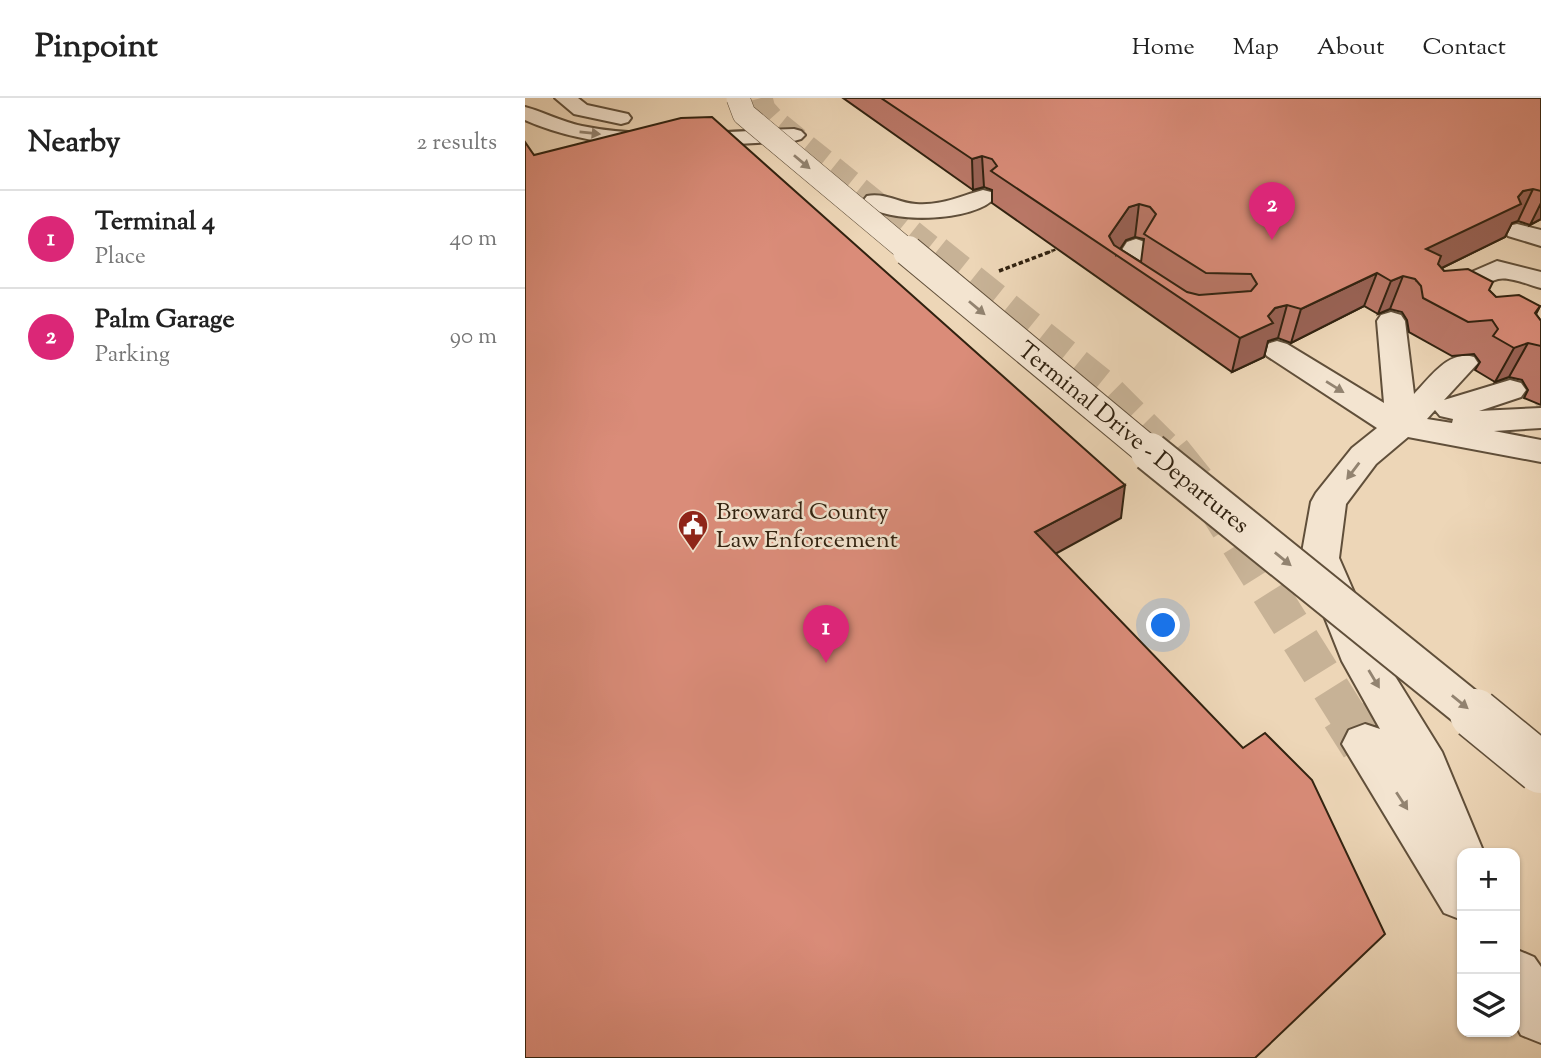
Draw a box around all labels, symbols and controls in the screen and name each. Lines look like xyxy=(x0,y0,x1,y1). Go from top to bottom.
text: Pinpoint xyxy=(35,24,158,72)
text: Home xyxy=(1132,31,1195,65)
text: Map xyxy=(1233,31,1279,65)
text: About xyxy=(1317,31,1384,65)
text: Contact xyxy=(1422,31,1506,65)
text: Nearby xyxy=(28,122,120,165)
text: 2 results xyxy=(417,127,497,160)
one-way arrow xyxy=(579,128,601,139)
one-way arrow xyxy=(793,155,811,170)
pin: 2 xyxy=(1249,182,1295,240)
text: Terminal 4 xyxy=(95,204,215,241)
text: 1 xyxy=(47,223,55,256)
text: 40 m xyxy=(450,223,497,256)
text: Place xyxy=(95,241,146,274)
one-way arrow xyxy=(968,300,985,315)
text: Palm Garage xyxy=(95,302,235,339)
text: 2 xyxy=(46,321,56,354)
text: 90 m xyxy=(450,321,497,354)
street label: Terminal Drive - Departures xyxy=(1010,334,1256,543)
text: Parking xyxy=(95,339,170,372)
one-way arrow xyxy=(1325,380,1344,393)
one-way arrow xyxy=(1346,462,1360,480)
place label: Broward County Law Enforcement xyxy=(716,496,898,558)
public building icon: Broward County Law Enforcement xyxy=(676,508,710,552)
one-way arrow xyxy=(1273,551,1291,566)
pin: 1 xyxy=(803,605,849,663)
your location xyxy=(1146,608,1180,642)
one-way arrow xyxy=(1367,669,1380,688)
one-way arrow xyxy=(1450,694,1468,709)
one-way arrow xyxy=(1395,791,1408,811)
map controls xyxy=(1457,848,1520,1037)
button: + xyxy=(1457,848,1520,911)
button: − xyxy=(1457,911,1520,974)
button: layers xyxy=(1457,974,1520,1037)

